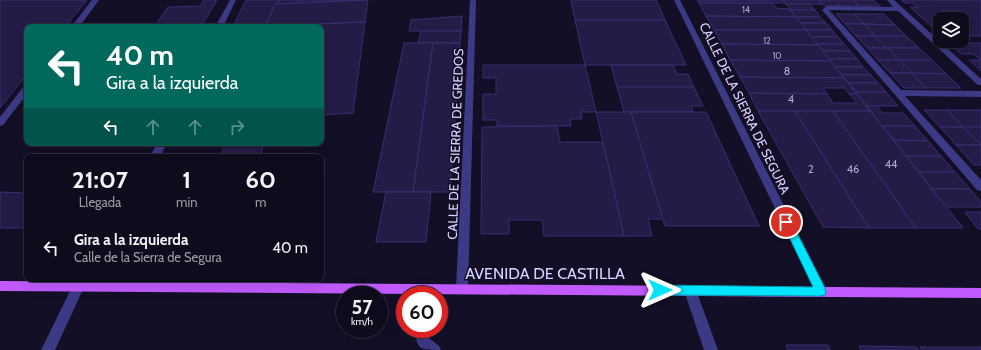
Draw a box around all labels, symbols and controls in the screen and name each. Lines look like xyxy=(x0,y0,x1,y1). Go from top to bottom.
house number: 14 xyxy=(742,4,750,15)
map controls xyxy=(933,12,969,48)
button: layers xyxy=(933,12,969,48)
street label: CALLE DE LA SIERRA DE SEGURA xyxy=(696,19,794,197)
house number: 12 xyxy=(763,35,771,46)
text: 40 m xyxy=(106,38,174,72)
icon: left xyxy=(40,40,92,92)
street label: CALLE DE LA SIERRA DE GREDOS xyxy=(444,48,466,240)
house number: 10 xyxy=(772,50,782,61)
house number: 8 xyxy=(784,64,790,78)
text: Gira a la izquierda xyxy=(106,72,238,94)
house number: 4 xyxy=(788,92,795,106)
icon: left xyxy=(100,116,122,138)
icon: ahead xyxy=(142,116,164,138)
icon: ahead xyxy=(184,116,206,138)
icon: right xyxy=(226,116,248,138)
house number: 44 xyxy=(885,157,898,171)
house number: 2 xyxy=(808,162,814,176)
house number: 46 xyxy=(847,162,859,176)
text: 21:07 xyxy=(72,165,128,194)
text: 1 xyxy=(182,165,191,194)
text: 60 xyxy=(246,165,276,194)
text: Llegada xyxy=(79,194,121,210)
text: min xyxy=(176,194,198,210)
text: m xyxy=(255,194,266,210)
pin xyxy=(769,205,803,239)
icon: arrive xyxy=(775,211,797,233)
text: Gira a la izquierda xyxy=(74,231,188,249)
icon: left xyxy=(40,237,62,259)
text: 40 m xyxy=(272,239,308,257)
text: Calle de la Sierra de Segura xyxy=(74,249,222,265)
street label: AVENIDA DE CASTILLA xyxy=(465,264,625,283)
position arrow xyxy=(639,269,681,311)
speed limit sign: 60 xyxy=(396,286,448,338)
text: 57 xyxy=(352,295,372,319)
text: km/h xyxy=(351,315,373,328)

